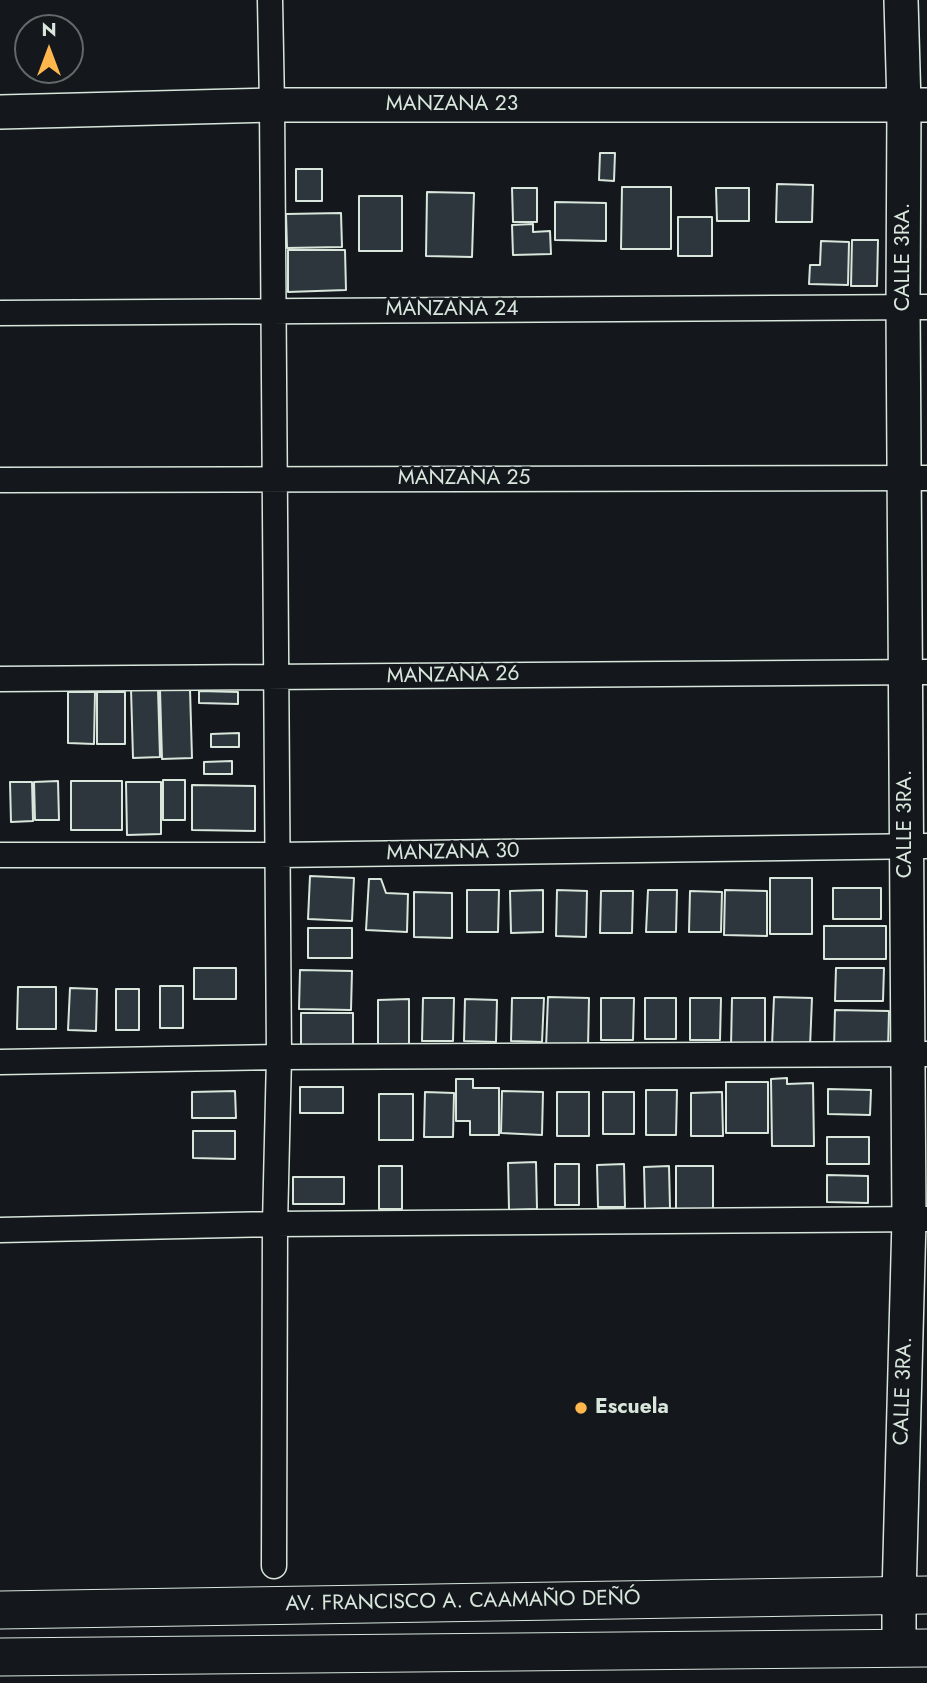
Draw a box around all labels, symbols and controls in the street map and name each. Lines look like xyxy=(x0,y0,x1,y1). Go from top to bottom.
north arrow xyxy=(14,14,84,84)
text: N xyxy=(41,16,57,43)
street label: MANZANA 23 xyxy=(386,92,518,118)
street label: CALLE 3RA. xyxy=(891,203,917,311)
street label: MANZANA 24 xyxy=(385,297,519,323)
street label: MANZANA 25 xyxy=(398,466,530,492)
street label: MANZANA 26 xyxy=(386,662,520,690)
street label: CALLE 3RA. xyxy=(893,770,919,878)
street label: MANZANA 30 xyxy=(386,839,520,867)
street label: CALLE 3RA. xyxy=(890,1336,918,1446)
place label: Escuela xyxy=(595,1395,669,1421)
marker: Escuela xyxy=(573,1400,589,1416)
street label: AV. FRANCISCO A. CAAMAÑO DEÑÓ xyxy=(285,1586,641,1618)

